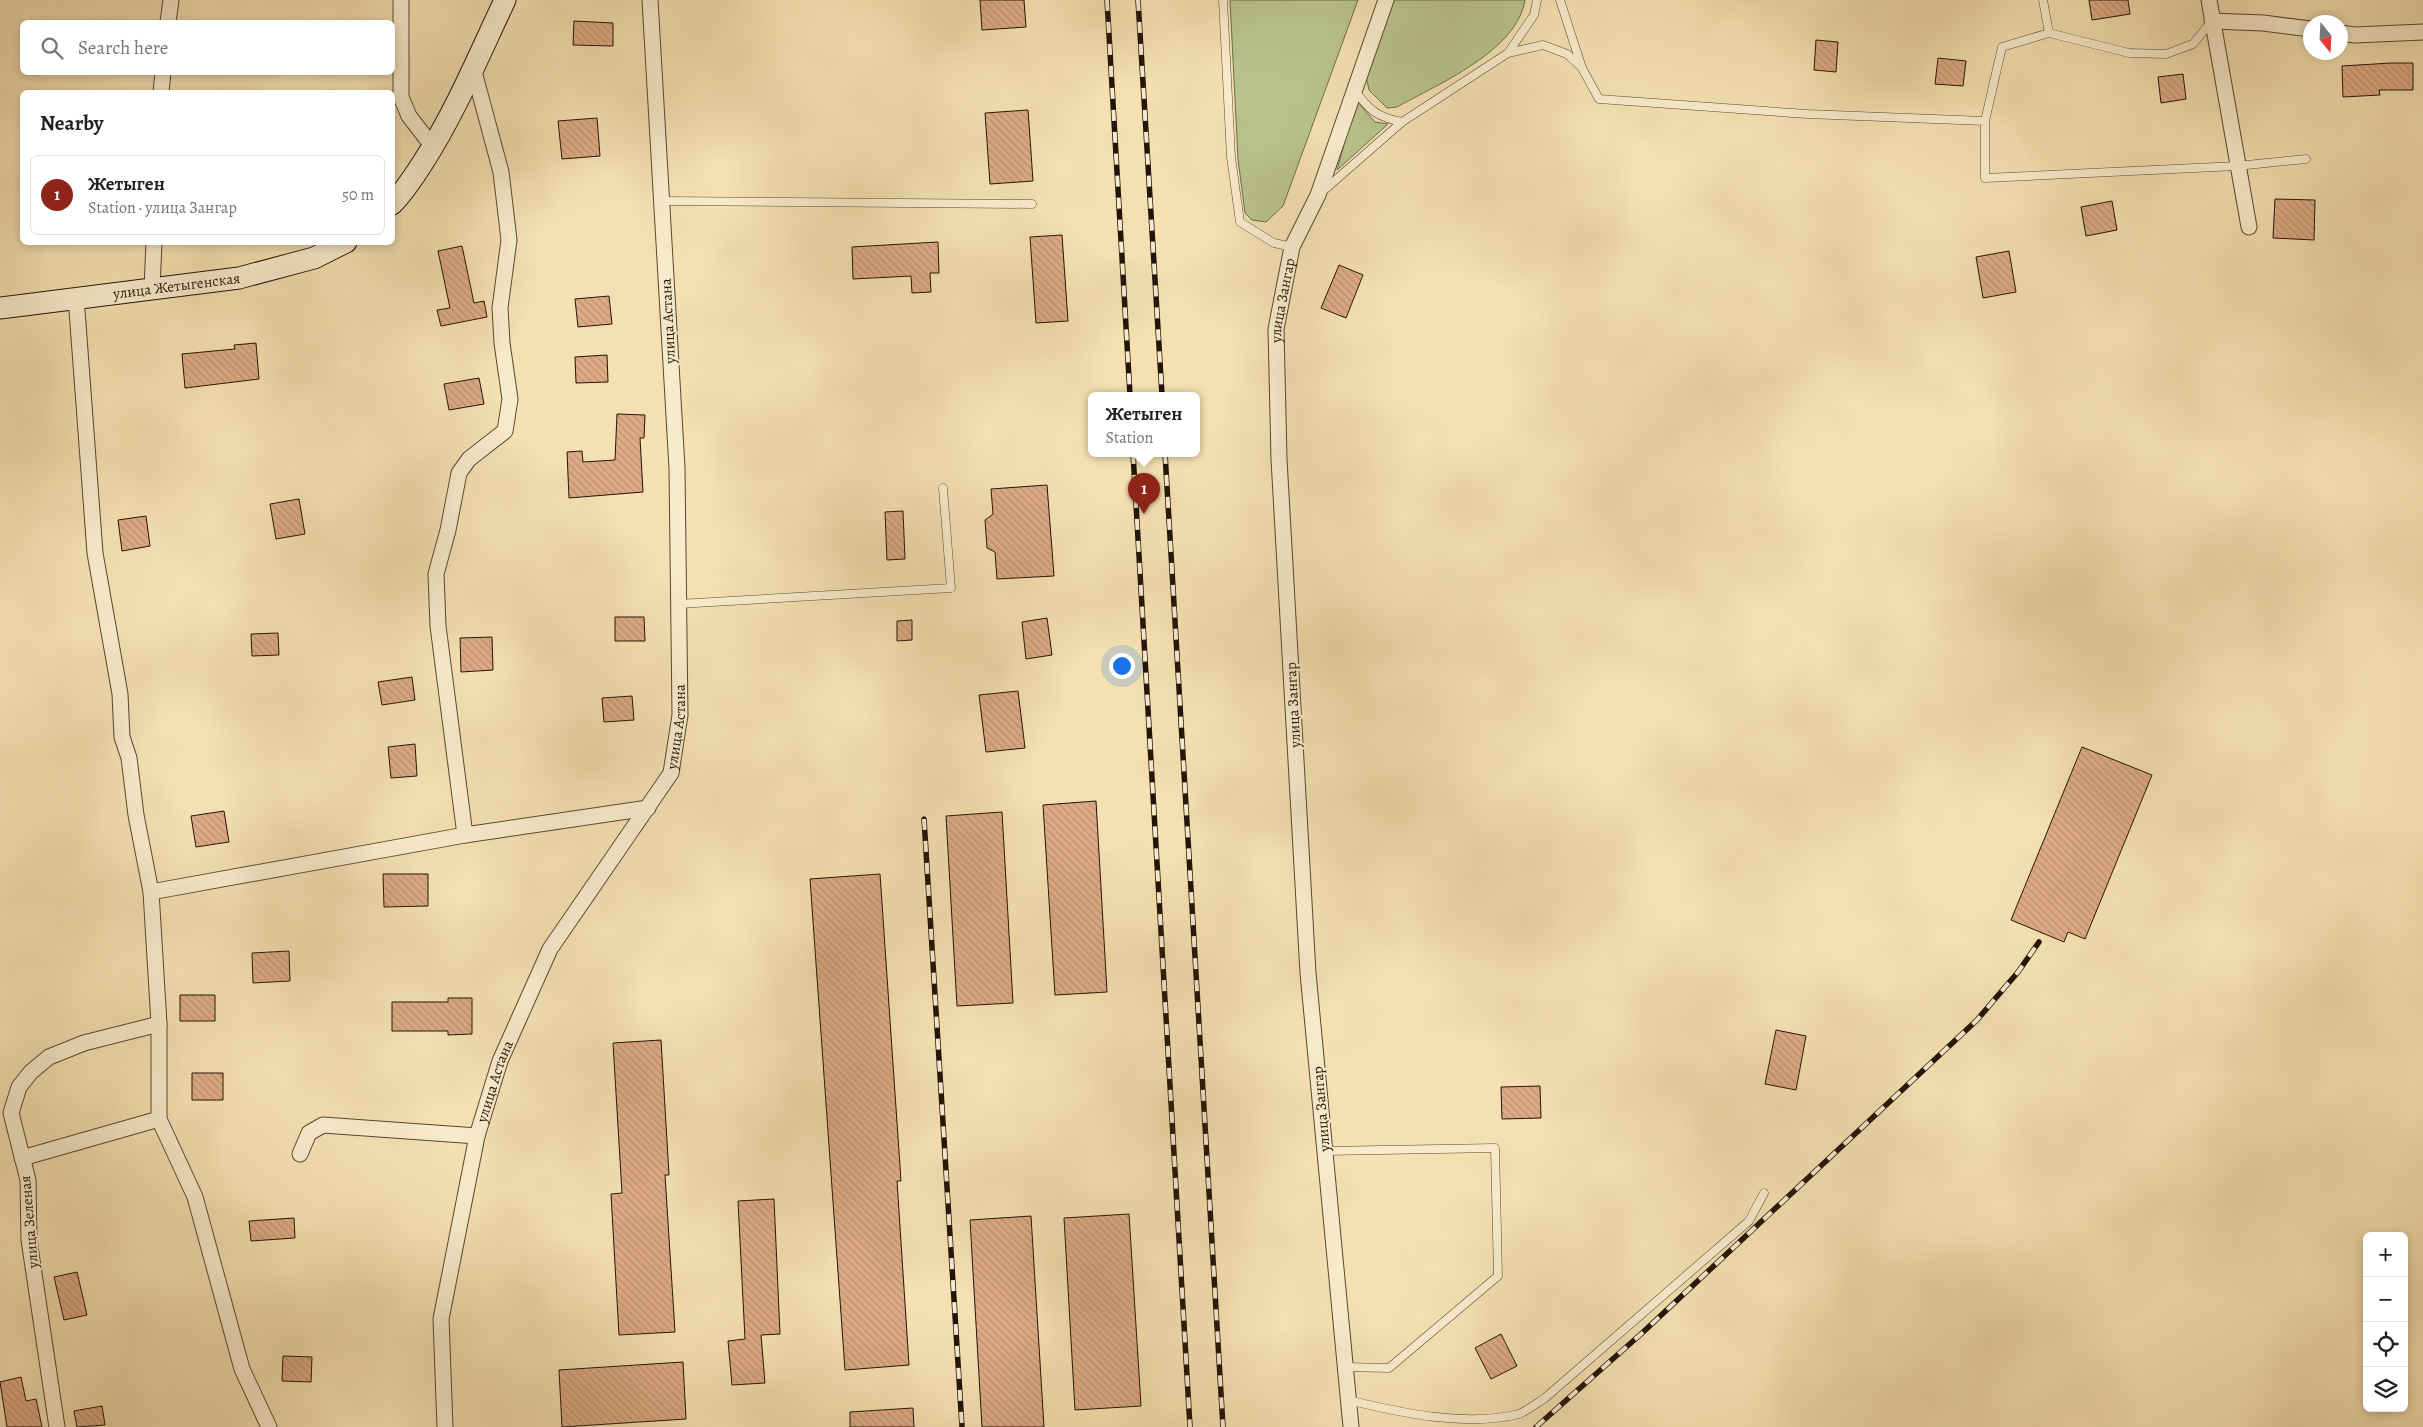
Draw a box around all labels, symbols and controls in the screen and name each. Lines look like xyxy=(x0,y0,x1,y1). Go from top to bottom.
north arrow xyxy=(2303,15,2348,60)
search box xyxy=(20,20,395,75)
icon: search xyxy=(38,34,66,62)
text: Search here xyxy=(78,35,168,61)
text: Nearby xyxy=(40,109,103,137)
text: Жетыген xyxy=(88,171,165,197)
text: 1 xyxy=(54,184,60,206)
text: 50 m xyxy=(342,184,374,206)
text: Station · улица Зангар xyxy=(88,197,237,219)
street label: улица Зангар xyxy=(1266,256,1300,344)
street label: улица Жетыгенская xyxy=(111,268,241,304)
street label: улица Астана xyxy=(656,278,680,365)
popup xyxy=(1088,392,1200,457)
text: Жетыген xyxy=(1106,401,1182,427)
text: Station xyxy=(1106,427,1153,449)
pin: 1 xyxy=(1128,473,1160,514)
your location xyxy=(1109,653,1135,679)
street label: улица Зангар xyxy=(1281,661,1305,749)
street label: улица Астана xyxy=(662,684,690,772)
street label: улица Астана xyxy=(471,1037,518,1126)
street label: улица Зангар xyxy=(1307,1065,1335,1154)
street label: улица Зеленая xyxy=(15,1175,43,1270)
map controls xyxy=(2363,1232,2408,1412)
button: + xyxy=(2363,1232,2408,1277)
button: − xyxy=(2363,1277,2408,1322)
button: locate xyxy=(2363,1322,2408,1367)
button: layers xyxy=(2363,1367,2408,1412)

